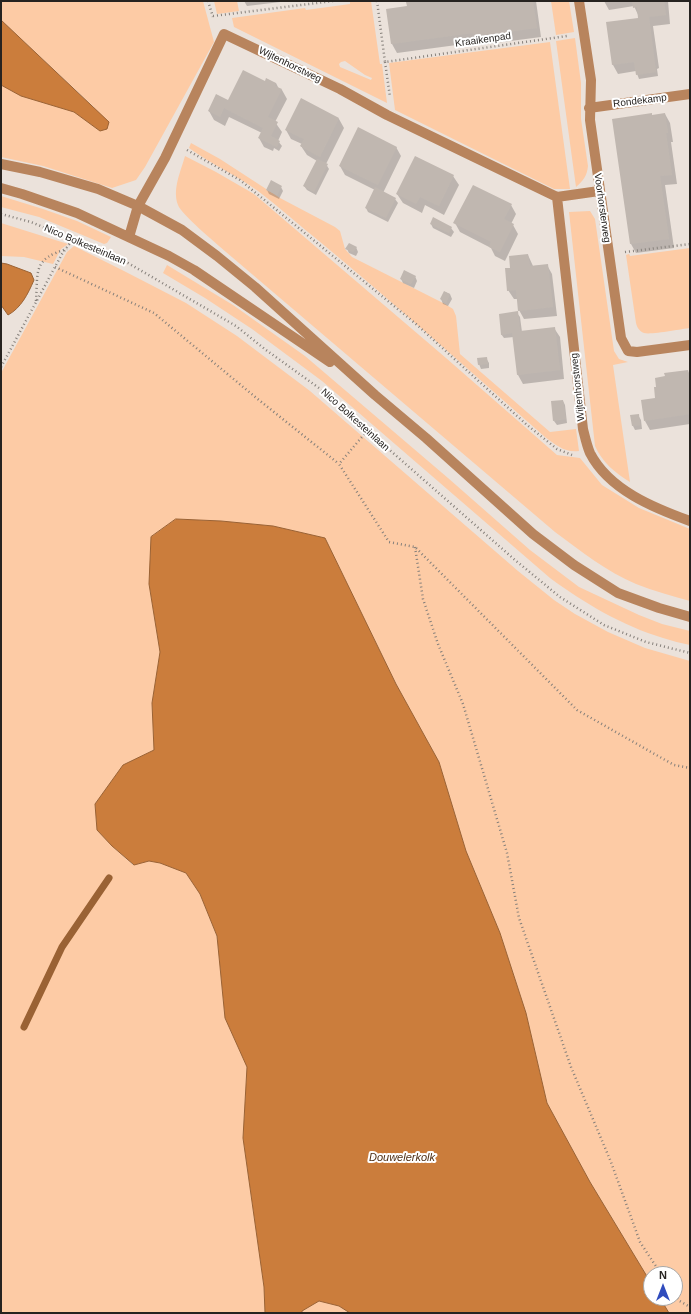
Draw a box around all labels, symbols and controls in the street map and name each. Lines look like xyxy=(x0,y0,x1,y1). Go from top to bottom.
street label: Kraaikenpad xyxy=(454,30,512,50)
street label: Wijtenhorstweg xyxy=(257,45,323,85)
street label: Rondekamp xyxy=(613,92,667,110)
street label: Voorhorsterweg xyxy=(591,172,613,244)
street label: Nico Bolkesteinlaan xyxy=(42,222,128,268)
street label: Wijtenhorstweg xyxy=(568,352,588,422)
street label: Nico Bolkesteinlaan xyxy=(318,386,392,454)
water label: Douwelerkolk xyxy=(369,1151,435,1165)
north arrow xyxy=(643,1266,683,1306)
text: N xyxy=(659,1269,667,1281)

